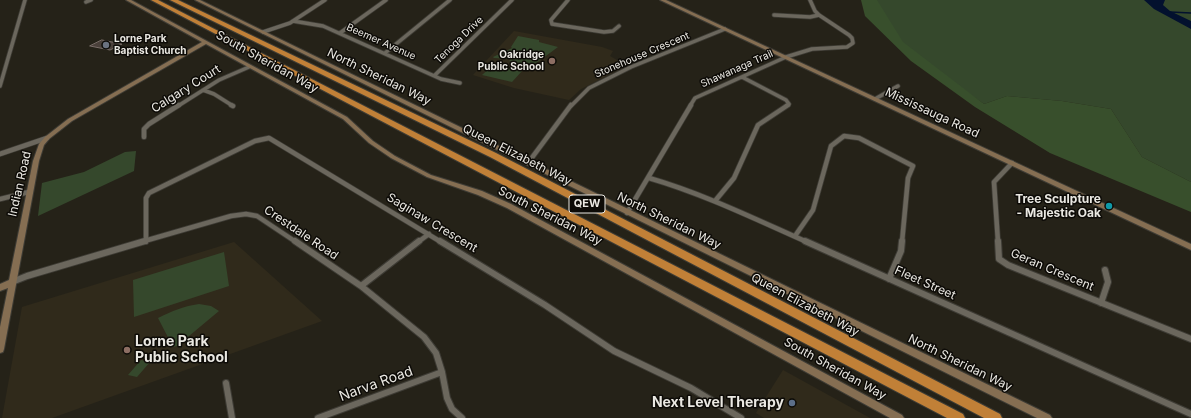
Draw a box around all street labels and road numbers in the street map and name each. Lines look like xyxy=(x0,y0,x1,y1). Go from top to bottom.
street label: Tenoga Drive xyxy=(432,14,486,66)
street label: Beemer Avenue xyxy=(345,21,417,63)
street label: South Sheridan Way xyxy=(213,28,321,96)
street label: Stonehouse Crescent xyxy=(593,30,691,80)
street label: North Sheridan Way xyxy=(325,46,433,108)
street label: Shawanaga Trail xyxy=(699,48,775,90)
street label: Calgary Court xyxy=(149,62,223,116)
street label: Mississauga Road xyxy=(883,85,981,141)
street label: Queen Elizabeth Way xyxy=(460,121,574,189)
street label: Indian Road xyxy=(5,150,35,218)
street label: South Sheridan Way xyxy=(496,184,604,248)
street label: Saginaw Crescent xyxy=(384,190,480,256)
street label: North Sheridan Way xyxy=(615,190,723,252)
road number: QEW xyxy=(569,195,605,213)
street label: Crestdale Road xyxy=(261,203,341,263)
street label: Geran Crescent xyxy=(1008,246,1096,294)
street label: Fleet Street xyxy=(892,263,958,303)
street label: Queen Elizabeth Way xyxy=(748,270,862,340)
street label: North Sheridan Way xyxy=(906,332,1014,394)
street label: South Sheridan Way xyxy=(781,335,889,403)
street label: Narva Road xyxy=(337,363,415,405)

